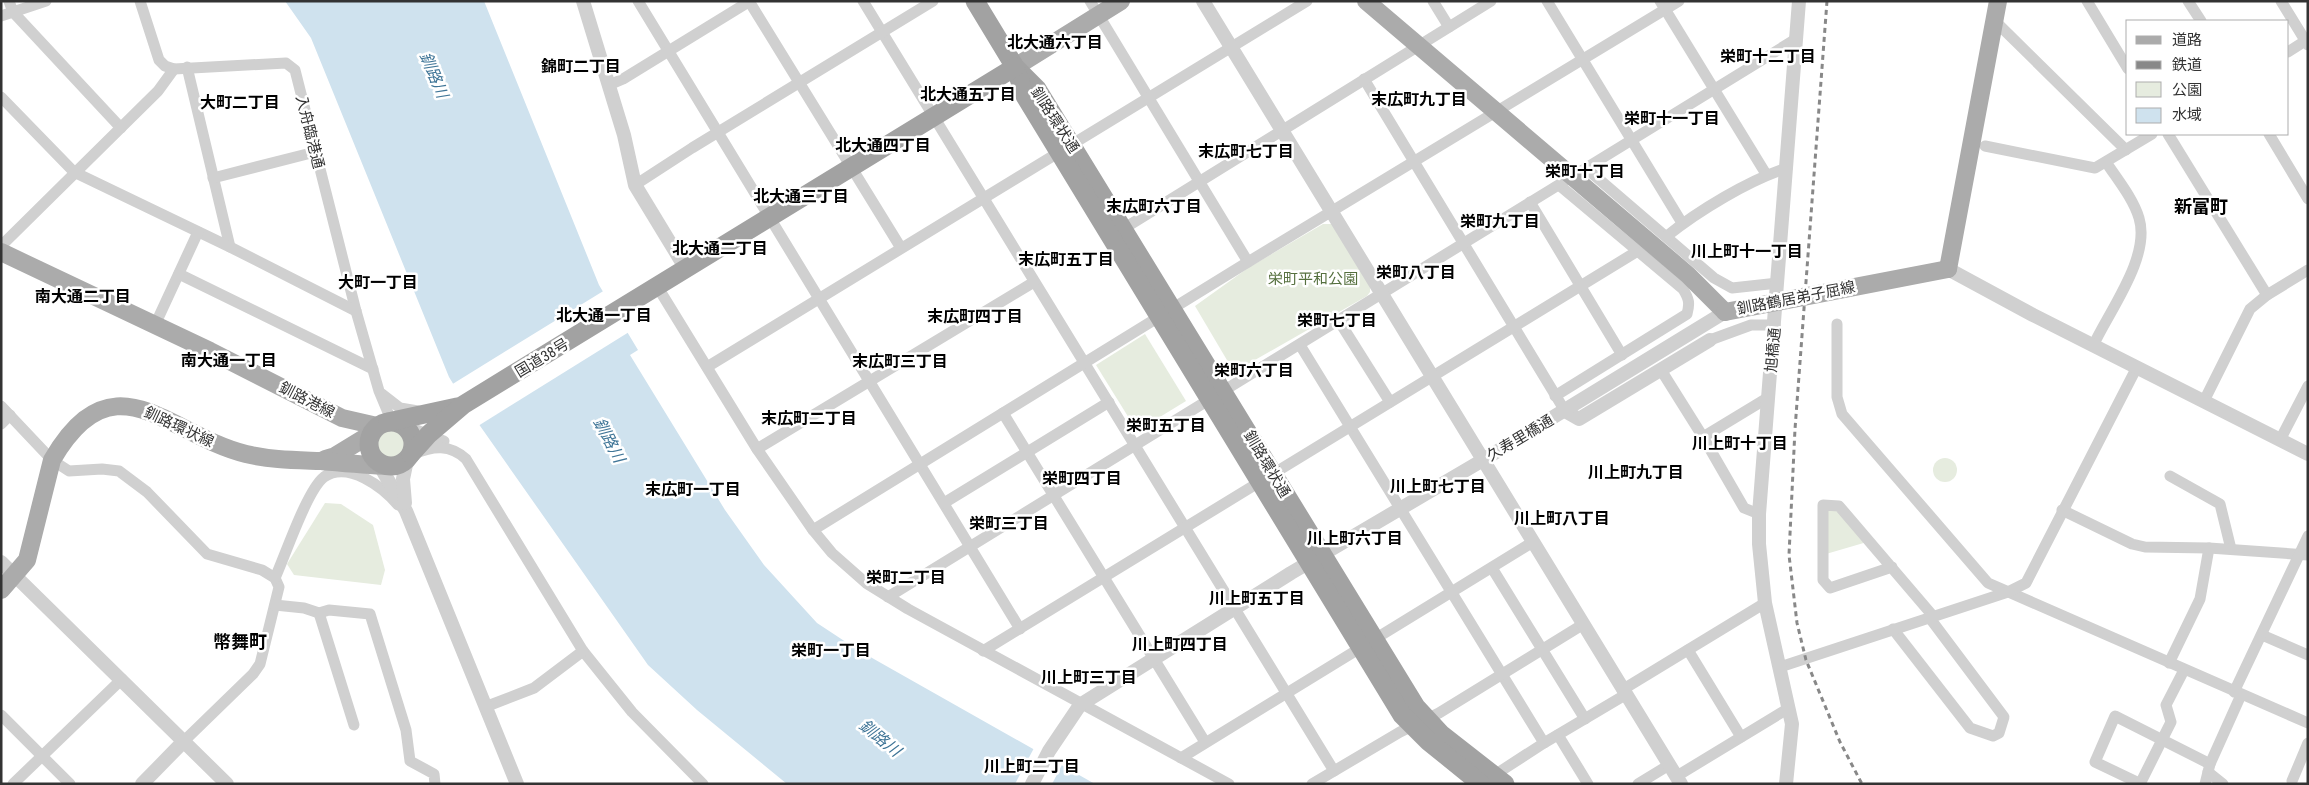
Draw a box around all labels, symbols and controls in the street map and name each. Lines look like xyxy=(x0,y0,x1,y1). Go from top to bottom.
legend xyxy=(2126,20,2289,135)
text: 道路 xyxy=(2172,31,2202,49)
district label: 北大通六丁目 xyxy=(1007,33,1103,52)
district label: 栄町十二丁目 xyxy=(1720,47,1816,66)
water label: 釧路川 xyxy=(416,49,453,103)
text: 鉄道 xyxy=(2172,56,2202,74)
district label: 錦町二丁目 xyxy=(541,57,621,76)
text: 公園 xyxy=(2172,81,2202,99)
street label: 釧路環状通 xyxy=(1027,84,1083,156)
district label: 北大通五丁目 xyxy=(920,85,1016,104)
district label: 末広町九丁目 xyxy=(1371,90,1467,109)
district label: 大町二丁目 xyxy=(200,93,280,112)
street label: 入舟臨港通 xyxy=(292,93,328,171)
text: 水域 xyxy=(2172,106,2202,124)
district label: 栄町十一丁目 xyxy=(1624,109,1720,128)
district label: 北大通四丁目 xyxy=(835,136,931,155)
district label: 末広町七丁目 xyxy=(1198,142,1294,161)
district label: 栄町十丁目 xyxy=(1545,162,1625,181)
district label: 北大通三丁目 xyxy=(753,187,849,206)
district label: 新富町 xyxy=(2174,196,2228,217)
district label: 末広町六丁目 xyxy=(1106,197,1202,216)
district label: 栄町九丁目 xyxy=(1460,212,1540,231)
district label: 北大通二丁目 xyxy=(672,239,768,258)
district label: 川上町十一丁目 xyxy=(1691,242,1803,261)
district label: 末広町五丁目 xyxy=(1018,250,1114,269)
district label: 栄町八丁目 xyxy=(1376,263,1456,282)
park label: 栄町平和公園 xyxy=(1268,270,1358,288)
district label: 大町一丁目 xyxy=(338,273,418,292)
street label: 釧路鶴居弟子屈線 xyxy=(1735,278,1857,318)
district label: 南大通二丁目 xyxy=(35,287,131,306)
district label: 北大通一丁目 xyxy=(556,306,652,325)
district label: 末広町四丁目 xyxy=(927,307,1023,326)
district label: 栄町七丁目 xyxy=(1297,311,1377,330)
street label: 旭橋通 xyxy=(1762,327,1784,373)
street label: 国道38号 xyxy=(512,335,572,381)
district label: 南大通一丁目 xyxy=(181,351,277,370)
district label: 末広町三丁目 xyxy=(852,352,948,371)
district label: 栄町六丁目 xyxy=(1214,361,1294,380)
street label: 釧路港線 xyxy=(276,378,338,422)
street label: 釧路環状線 xyxy=(141,403,217,451)
district label: 末広町二丁目 xyxy=(761,409,857,428)
street label: 久寿里橋通 xyxy=(1483,411,1557,465)
water label: 釧路川 xyxy=(589,414,630,467)
district label: 栄町五丁目 xyxy=(1126,416,1206,435)
street label: 釧路環状通 xyxy=(1240,427,1294,501)
district label: 川上町十丁目 xyxy=(1692,434,1788,453)
district label: 川上町九丁目 xyxy=(1588,463,1684,482)
district label: 栄町四丁目 xyxy=(1042,469,1122,488)
district label: 川上町七丁目 xyxy=(1390,477,1486,496)
district label: 末広町一丁目 xyxy=(645,480,741,499)
district label: 川上町八丁目 xyxy=(1514,509,1610,528)
district label: 栄町三丁目 xyxy=(969,514,1049,533)
district label: 川上町六丁目 xyxy=(1307,529,1403,548)
district label: 栄町二丁目 xyxy=(866,568,946,587)
district label: 川上町五丁目 xyxy=(1209,589,1305,608)
district label: 幣舞町 xyxy=(213,631,267,652)
district label: 川上町四丁目 xyxy=(1132,635,1228,654)
district label: 栄町一丁目 xyxy=(791,641,871,660)
district label: 川上町三丁目 xyxy=(1041,668,1137,687)
water label: 釧路川 xyxy=(855,716,906,762)
district label: 川上町二丁目 xyxy=(984,757,1080,776)

